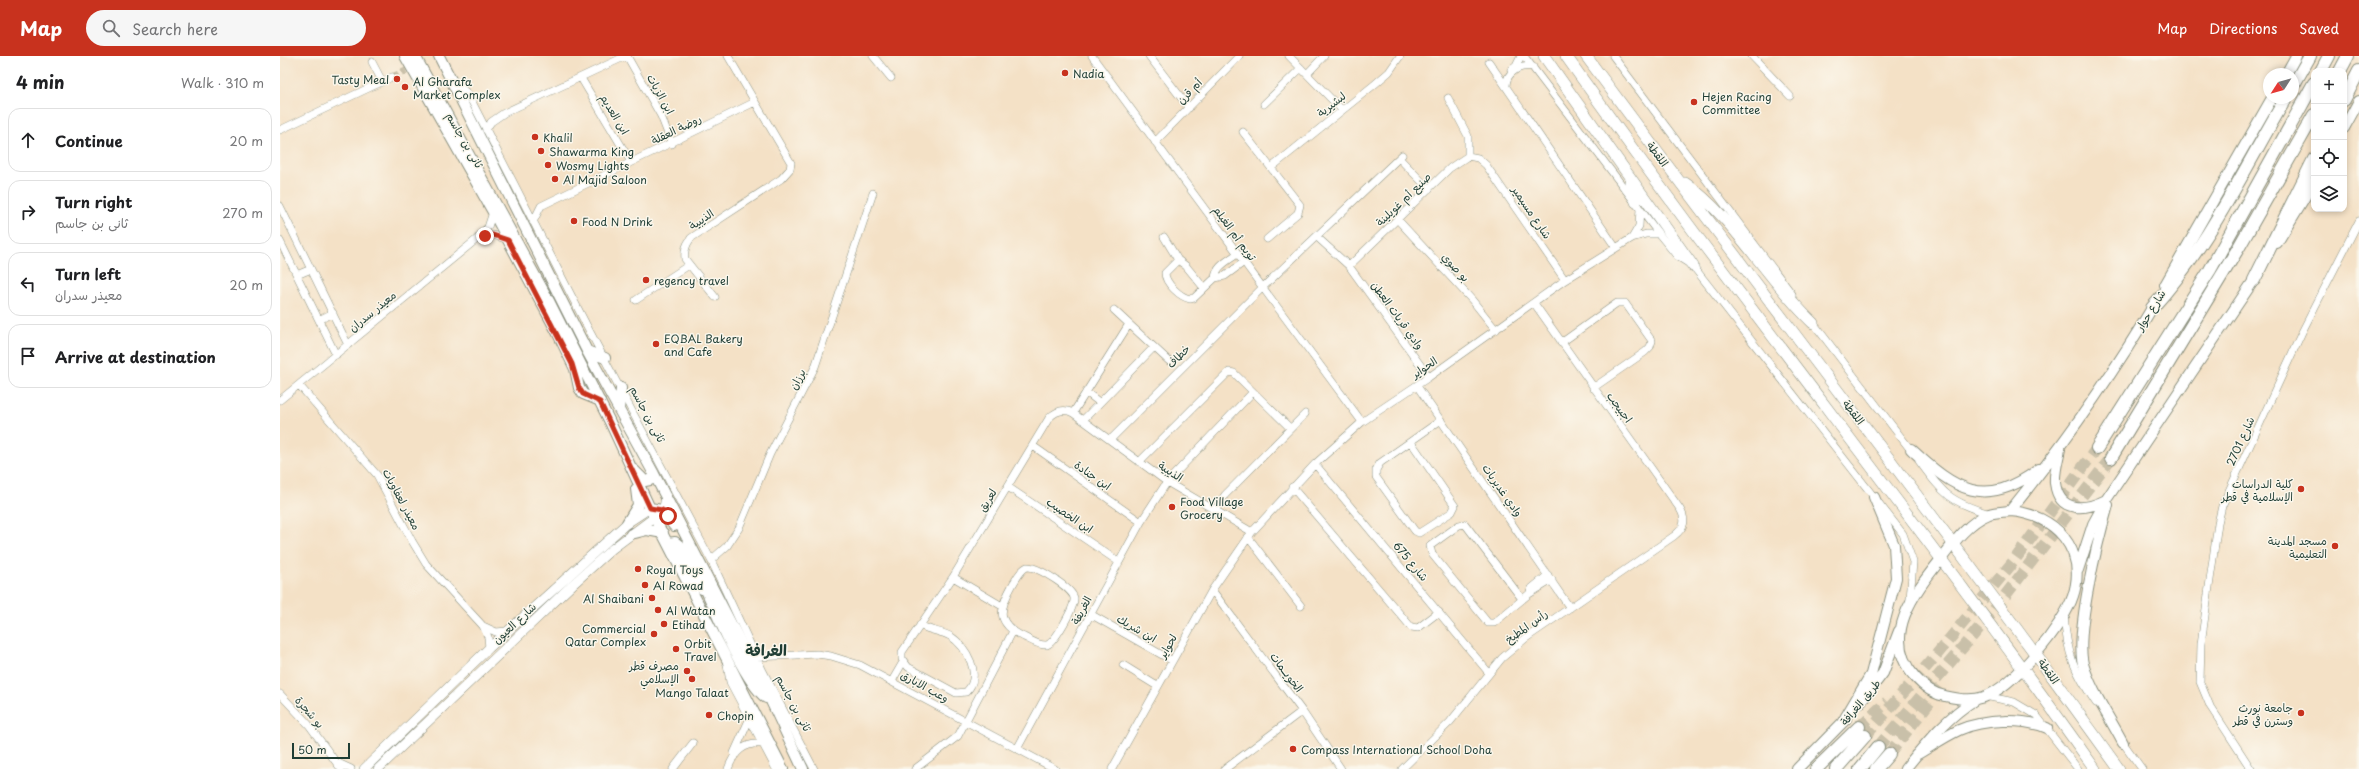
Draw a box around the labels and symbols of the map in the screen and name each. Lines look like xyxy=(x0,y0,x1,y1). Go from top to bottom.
place label: Nadia xyxy=(1073,65,1104,82)
marker: Nadia xyxy=(1060,68,1070,78)
north arrow xyxy=(2263,68,2299,104)
place label: Tasty Meal xyxy=(331,71,389,88)
street label: ابن الزيات xyxy=(643,71,679,117)
place label: Al Gharafa Market Complex xyxy=(413,73,501,103)
marker: Tasty Meal xyxy=(392,74,402,84)
street label: أم قرن xyxy=(1172,74,1207,109)
marker: Al Gharafa Market Complex xyxy=(400,82,410,92)
street label: لبشيرية xyxy=(1313,87,1349,121)
place label: Hejen Racing Committee xyxy=(1702,88,1771,118)
street label: ابن العديم xyxy=(595,90,634,138)
marker: Hejen Racing Committee xyxy=(1689,97,1699,107)
street label: ثانى بن جاسم xyxy=(441,109,488,172)
street label: روضة العقلة xyxy=(648,110,704,148)
place label: Khalil xyxy=(543,129,573,146)
marker: Khalil xyxy=(530,132,540,142)
street label: اللقطة xyxy=(1643,138,1673,170)
place label: Shawarma King xyxy=(549,143,634,160)
marker: Shawarma King xyxy=(536,146,546,156)
place label: Wosmy Lights xyxy=(556,157,629,174)
marker: Wosmy Lights xyxy=(543,160,553,170)
street label: صنيع أم غويلينة xyxy=(1371,168,1435,231)
place label: Al Majid Saloon xyxy=(563,171,647,188)
marker: Al Majid Saloon xyxy=(550,174,560,184)
street label: شارع مسيمير xyxy=(1507,181,1556,243)
street label: تويم أم الغيلم xyxy=(1208,202,1261,265)
street label: الذيبية xyxy=(685,204,717,234)
place label: Food N Drink xyxy=(582,213,653,230)
marker: Food N Drink xyxy=(569,216,579,226)
route end xyxy=(476,227,494,245)
street label: بو صوي xyxy=(1437,249,1474,286)
place label: regency travel xyxy=(654,272,729,289)
marker: regency travel xyxy=(641,275,651,285)
street label: وادي قريات العطن xyxy=(1367,277,1429,353)
street label: معيذر سدران xyxy=(345,286,399,336)
street label: شارع حوار xyxy=(2130,286,2170,335)
place label: EQBAL Bakery and Cafe xyxy=(664,330,743,360)
marker: EQBAL Bakery and Cafe xyxy=(651,339,661,349)
street label: خطاف xyxy=(1162,340,1194,372)
street label: الحواير xyxy=(1407,352,1440,383)
street label: برزان xyxy=(784,365,810,393)
street label: ثانى بن جاسم xyxy=(625,383,670,446)
street label: اجبيجب xyxy=(1603,388,1637,426)
street label: اللقطة xyxy=(1839,396,1869,428)
street label: شارع 2701 xyxy=(2222,414,2259,469)
street label: ابن جنادة xyxy=(1071,456,1115,494)
street label: الذيبية xyxy=(1155,457,1187,485)
street label: وادي غديريات xyxy=(1478,460,1527,520)
street label: معيذر لعفاويات xyxy=(379,465,425,533)
place label: كلية الدراسات الإسلامية في قطر xyxy=(2220,475,2293,505)
marker: كلية الدراسات الإسلامية في قطر xyxy=(2296,484,2306,494)
street label: لعريق xyxy=(973,485,1001,515)
street label: ابن الخصيب xyxy=(1043,493,1097,537)
place label: Food Village Grocery xyxy=(1180,493,1244,523)
marker: Food Village Grocery xyxy=(1167,502,1177,512)
route start xyxy=(659,507,677,525)
place label: مسجد المدينة التعليمية xyxy=(2268,532,2327,562)
street label: شارع 675 xyxy=(1388,537,1433,585)
marker: مسجد المدينة التعليمية xyxy=(2330,541,2340,551)
place label: Royal Toys xyxy=(646,561,703,578)
marker: Royal Toys xyxy=(633,564,643,574)
place label: Al Rowad xyxy=(653,577,703,594)
marker: Al Rowad xyxy=(640,580,650,590)
place label: Al Shaibani xyxy=(583,590,644,607)
marker: Al Shaibani xyxy=(647,593,657,603)
street label: الغريفة xyxy=(1066,593,1096,627)
street label: شارع العيون xyxy=(488,598,540,649)
place label: Al Watan xyxy=(666,602,716,619)
marker: Al Watan xyxy=(653,605,663,615)
street label: رأس المطبخ xyxy=(1501,605,1551,647)
street label: ابن شريك xyxy=(1114,610,1160,646)
place label: Etihad xyxy=(672,616,705,633)
marker: Etihad xyxy=(659,619,669,629)
place label: Commercial Qatar Complex xyxy=(565,620,646,650)
marker: Commercial Qatar Complex xyxy=(649,629,659,639)
street label: لحواير xyxy=(1153,631,1181,662)
place label: Orbit Travel xyxy=(684,635,716,665)
district label: الغرافة xyxy=(745,638,787,661)
marker: Orbit Travel xyxy=(671,644,681,654)
street label: الخويــمات xyxy=(1266,648,1308,696)
street label: اللقطة xyxy=(2034,655,2064,687)
place label: مصرف قطر الإسلامي xyxy=(628,657,679,690)
marker: مصرف قطر الإسلامي xyxy=(682,666,692,676)
street label: وعب الابارق xyxy=(898,666,952,706)
street label: ثانى بن جاسم xyxy=(771,672,816,735)
marker: Mango Talaat xyxy=(687,674,697,684)
street label: طريق الغرافة xyxy=(1836,675,1884,729)
place label: Mango Talaat xyxy=(655,684,729,701)
street label: بو شجرة xyxy=(291,692,329,732)
place label: جامعة نورث وسترن في قطر xyxy=(2232,699,2293,729)
place label: Chopin xyxy=(717,707,754,724)
marker: جامعة نورث وسترن في قطر xyxy=(2296,708,2306,718)
marker: Chopin xyxy=(704,710,714,720)
scale bar xyxy=(292,741,350,760)
place label: Compass International School Doha xyxy=(1301,741,1492,758)
marker: Compass International School Doha xyxy=(1288,744,1298,754)

